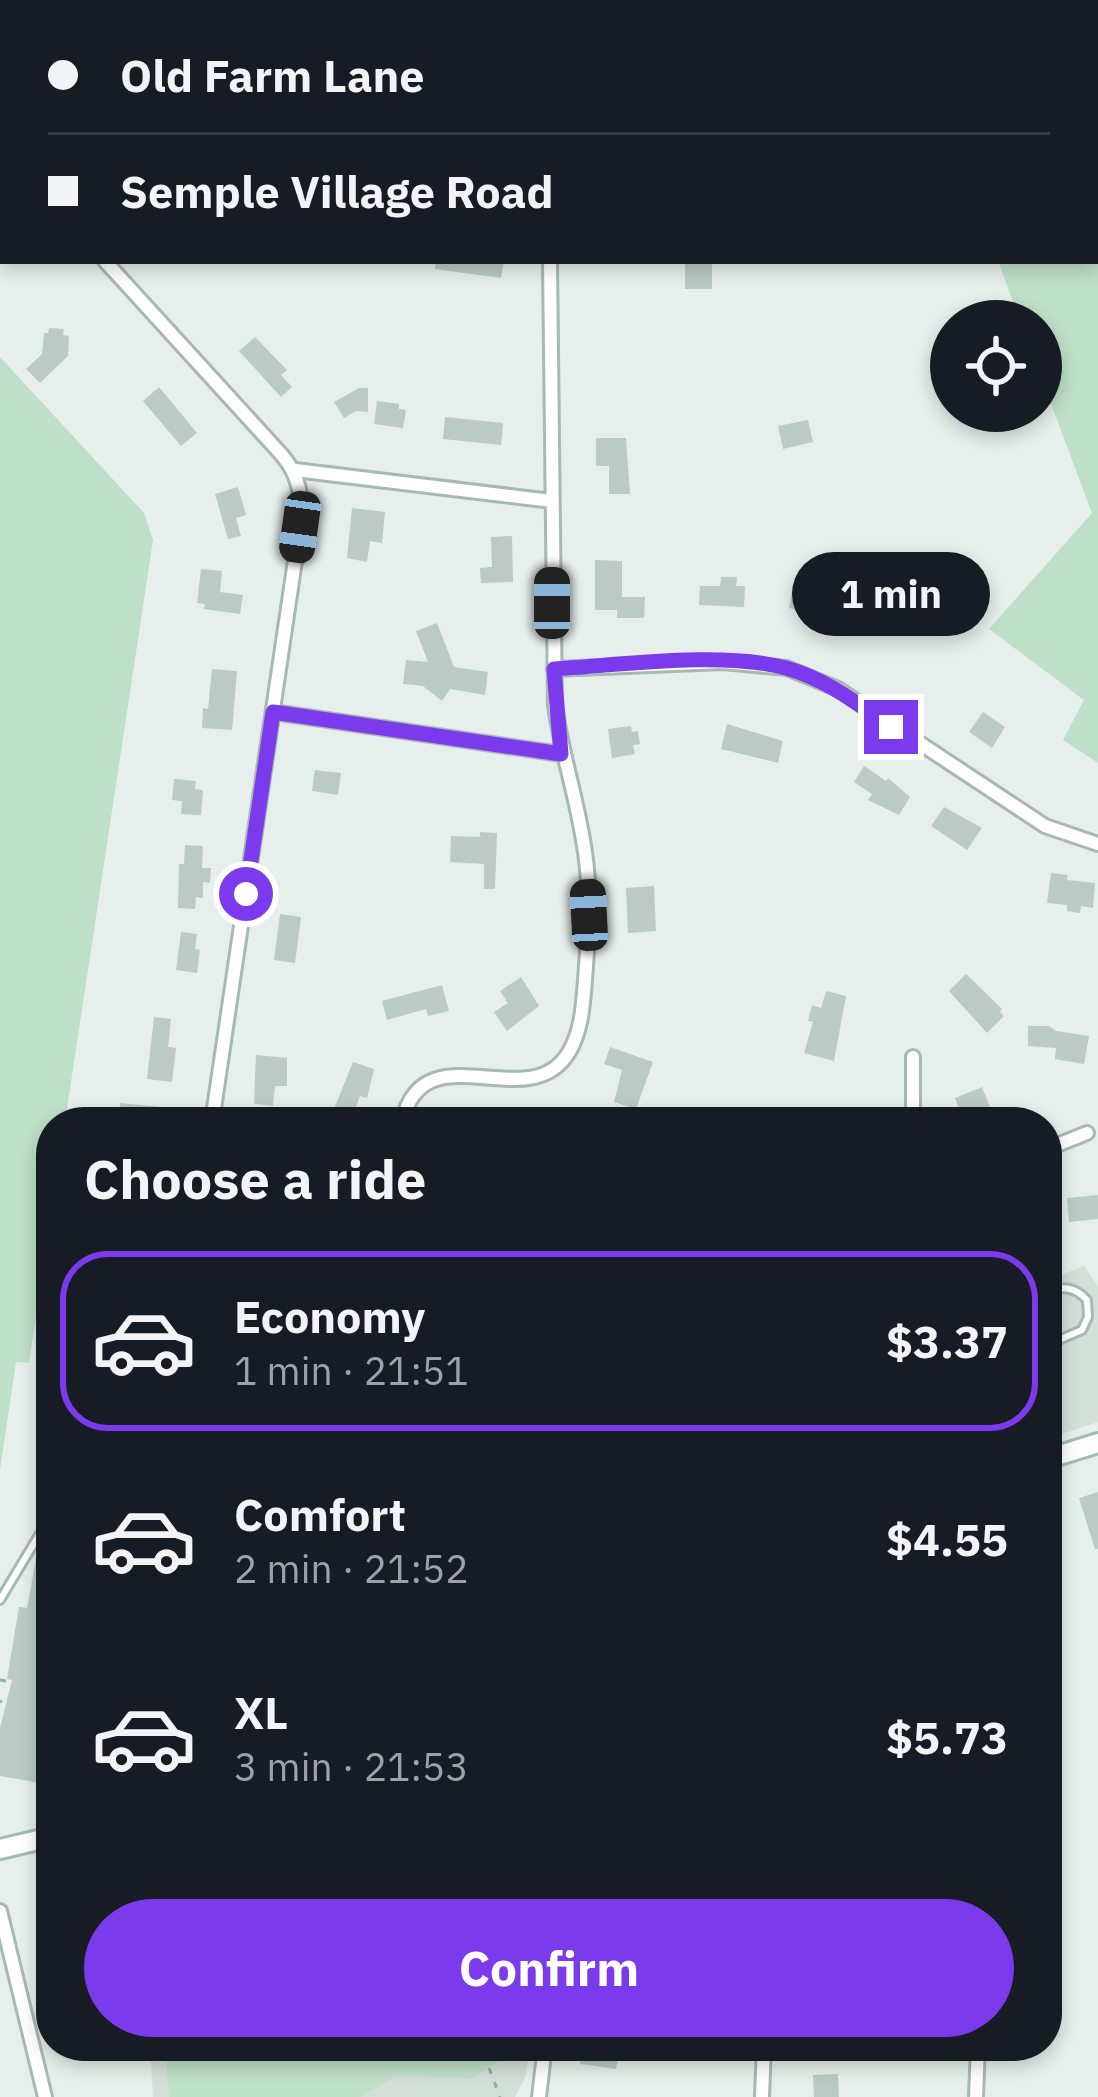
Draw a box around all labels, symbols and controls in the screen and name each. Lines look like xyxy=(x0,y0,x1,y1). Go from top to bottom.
text: Old Farm Lane xyxy=(120,46,425,104)
text: Semple Village Road xyxy=(120,162,554,220)
map controls xyxy=(930,300,1062,432)
button: locate xyxy=(930,300,1062,432)
car xyxy=(277,489,323,565)
callout: 1 min xyxy=(792,553,990,637)
car xyxy=(534,567,570,639)
text: 1 min xyxy=(840,568,942,619)
route end xyxy=(864,700,918,754)
route start xyxy=(219,867,273,921)
car xyxy=(569,878,609,952)
text: Choose a ride xyxy=(84,1144,426,1214)
icon: car xyxy=(90,1287,198,1395)
text: Economy xyxy=(234,1287,425,1345)
text: $3.37 xyxy=(886,1312,1008,1370)
text: 1 min · 21:51 xyxy=(234,1345,469,1396)
icon: car xyxy=(90,1485,198,1593)
text: Comfort xyxy=(234,1485,406,1543)
text: $4.55 xyxy=(886,1510,1008,1568)
text: 2 min · 21:52 xyxy=(234,1543,469,1594)
icon: car xyxy=(90,1683,198,1791)
text: XL xyxy=(234,1683,288,1741)
text: $5.73 xyxy=(886,1708,1008,1766)
text: 3 min · 21:53 xyxy=(234,1741,469,1792)
button: Confirm xyxy=(84,1899,1014,2037)

